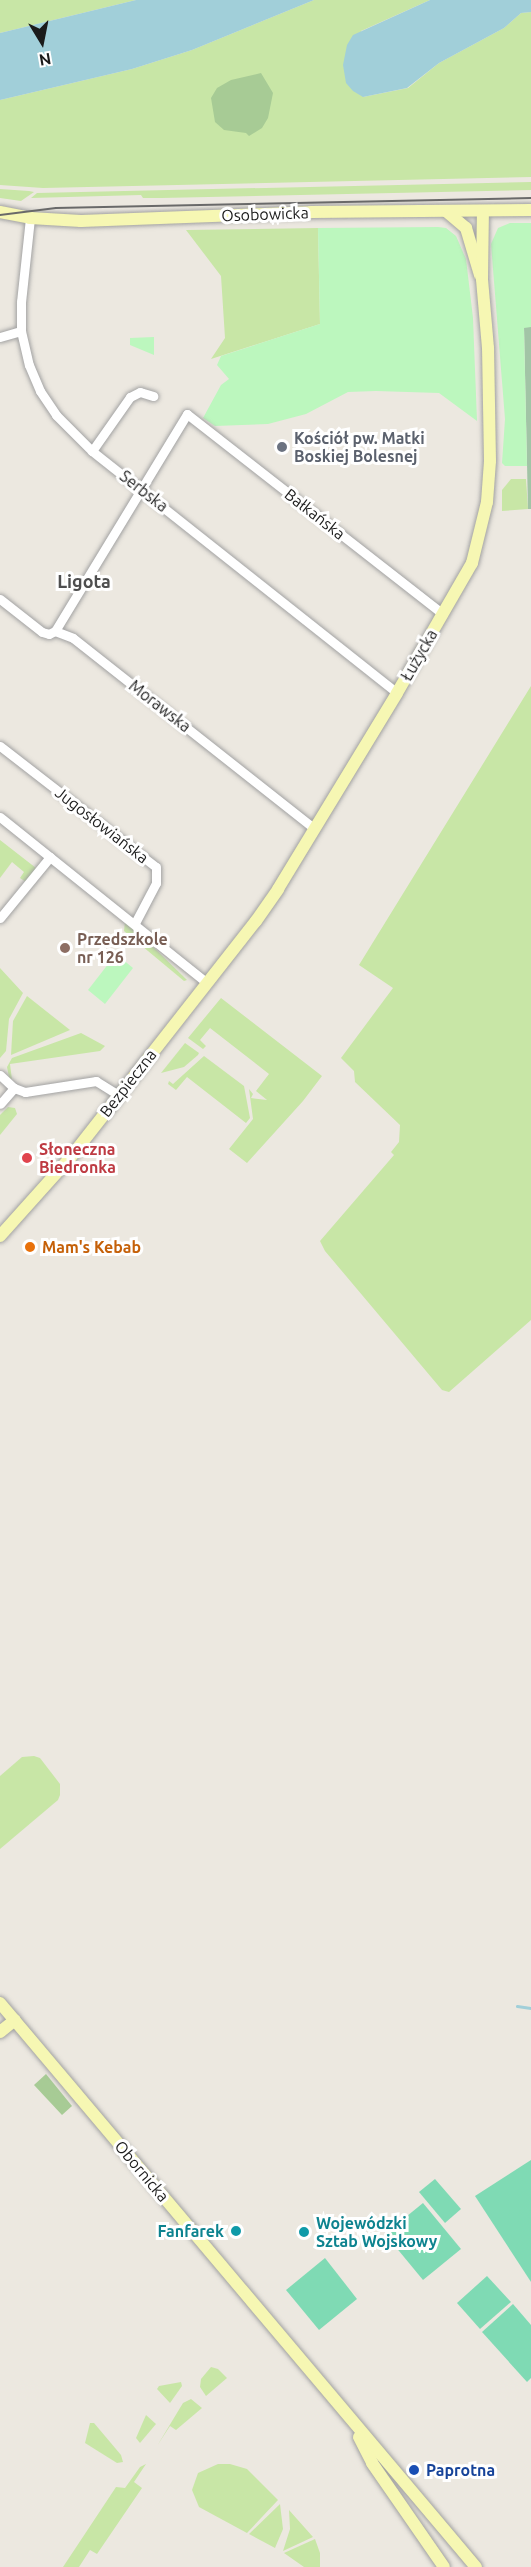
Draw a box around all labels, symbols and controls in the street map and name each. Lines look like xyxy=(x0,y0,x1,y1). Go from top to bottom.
north arrow xyxy=(12,12,72,72)
text: N xyxy=(38,50,53,70)
street label: Osobowicka xyxy=(221,203,309,225)
place label: Kościół pw. Matki Boskiej Bolesnej xyxy=(294,428,425,466)
marker: Kościół pw. Matki Boskiej Bolesnej xyxy=(275,440,289,454)
street label: Serbska xyxy=(116,466,172,516)
street label: Bałkańska xyxy=(281,484,349,544)
district label: Ligota xyxy=(57,570,111,592)
street label: Łużycka xyxy=(397,626,441,684)
street label: Morawska xyxy=(125,676,195,736)
street label: Jugosłowiańska xyxy=(52,783,152,867)
place label: Przedszkole nr 126 xyxy=(77,929,168,967)
marker: Przedszkole nr 126 xyxy=(58,941,72,955)
street label: Bezpieczna xyxy=(96,1045,160,1121)
place label: Słoneczna Biedronka xyxy=(39,1139,116,1177)
marker: Słoneczna Biedronka xyxy=(20,1151,34,1165)
place label: Mam's Kebab xyxy=(42,1237,141,1257)
marker: Mam's Kebab xyxy=(23,1240,37,1254)
street label: Obornicka xyxy=(111,2137,173,2205)
place label: Wojewódzki Sztab Wojskowy xyxy=(316,2213,437,2251)
place label: Fanfarek xyxy=(158,2221,224,2241)
marker: Fanfarek xyxy=(229,2224,243,2238)
marker: Wojewódzki Sztab Wojskowy xyxy=(297,2225,311,2239)
place label: Paprotna xyxy=(426,2460,495,2480)
marker: Paprotna xyxy=(407,2463,421,2477)

